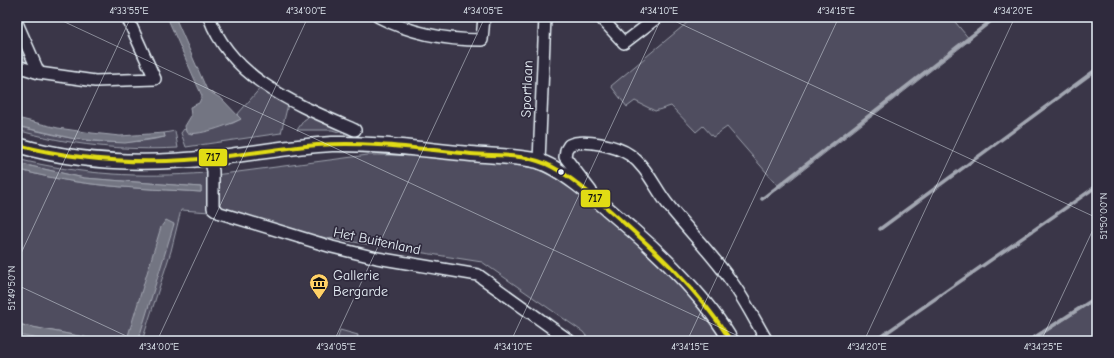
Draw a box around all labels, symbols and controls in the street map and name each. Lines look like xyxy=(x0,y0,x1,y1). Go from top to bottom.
text: 4°33'55"E xyxy=(109,5,149,17)
text: 4°34'00"E xyxy=(286,5,326,17)
text: 4°34'05"E xyxy=(463,5,503,17)
text: 4°34'10"E xyxy=(640,5,678,17)
text: 4°34'15"E xyxy=(817,5,855,17)
text: 4°34'20"E xyxy=(993,5,1033,17)
street label: Sportlaan xyxy=(518,60,536,118)
line badge: 717 xyxy=(198,148,228,167)
text: 717 xyxy=(206,151,220,164)
unlabelled marker xyxy=(556,167,566,177)
line badge: 717 xyxy=(580,189,611,208)
text: 717 xyxy=(588,192,602,205)
text: 51°50'00"N xyxy=(1098,193,1110,239)
street label: Het Buitenland xyxy=(332,223,422,259)
text: 51°49'50"N xyxy=(6,266,18,310)
place label: Gallerie Bergarde xyxy=(333,267,388,300)
museum icon: Gallerie Bergarde xyxy=(308,272,330,300)
text: 4°34'00"E xyxy=(139,341,179,353)
text: 4°34'05"E xyxy=(316,341,356,353)
text: 4°34'10"E xyxy=(494,341,532,353)
text: 4°34'15"E xyxy=(671,341,709,353)
text: 4°34'20"E xyxy=(847,341,887,353)
text: 4°34'25"E xyxy=(1024,341,1062,353)

